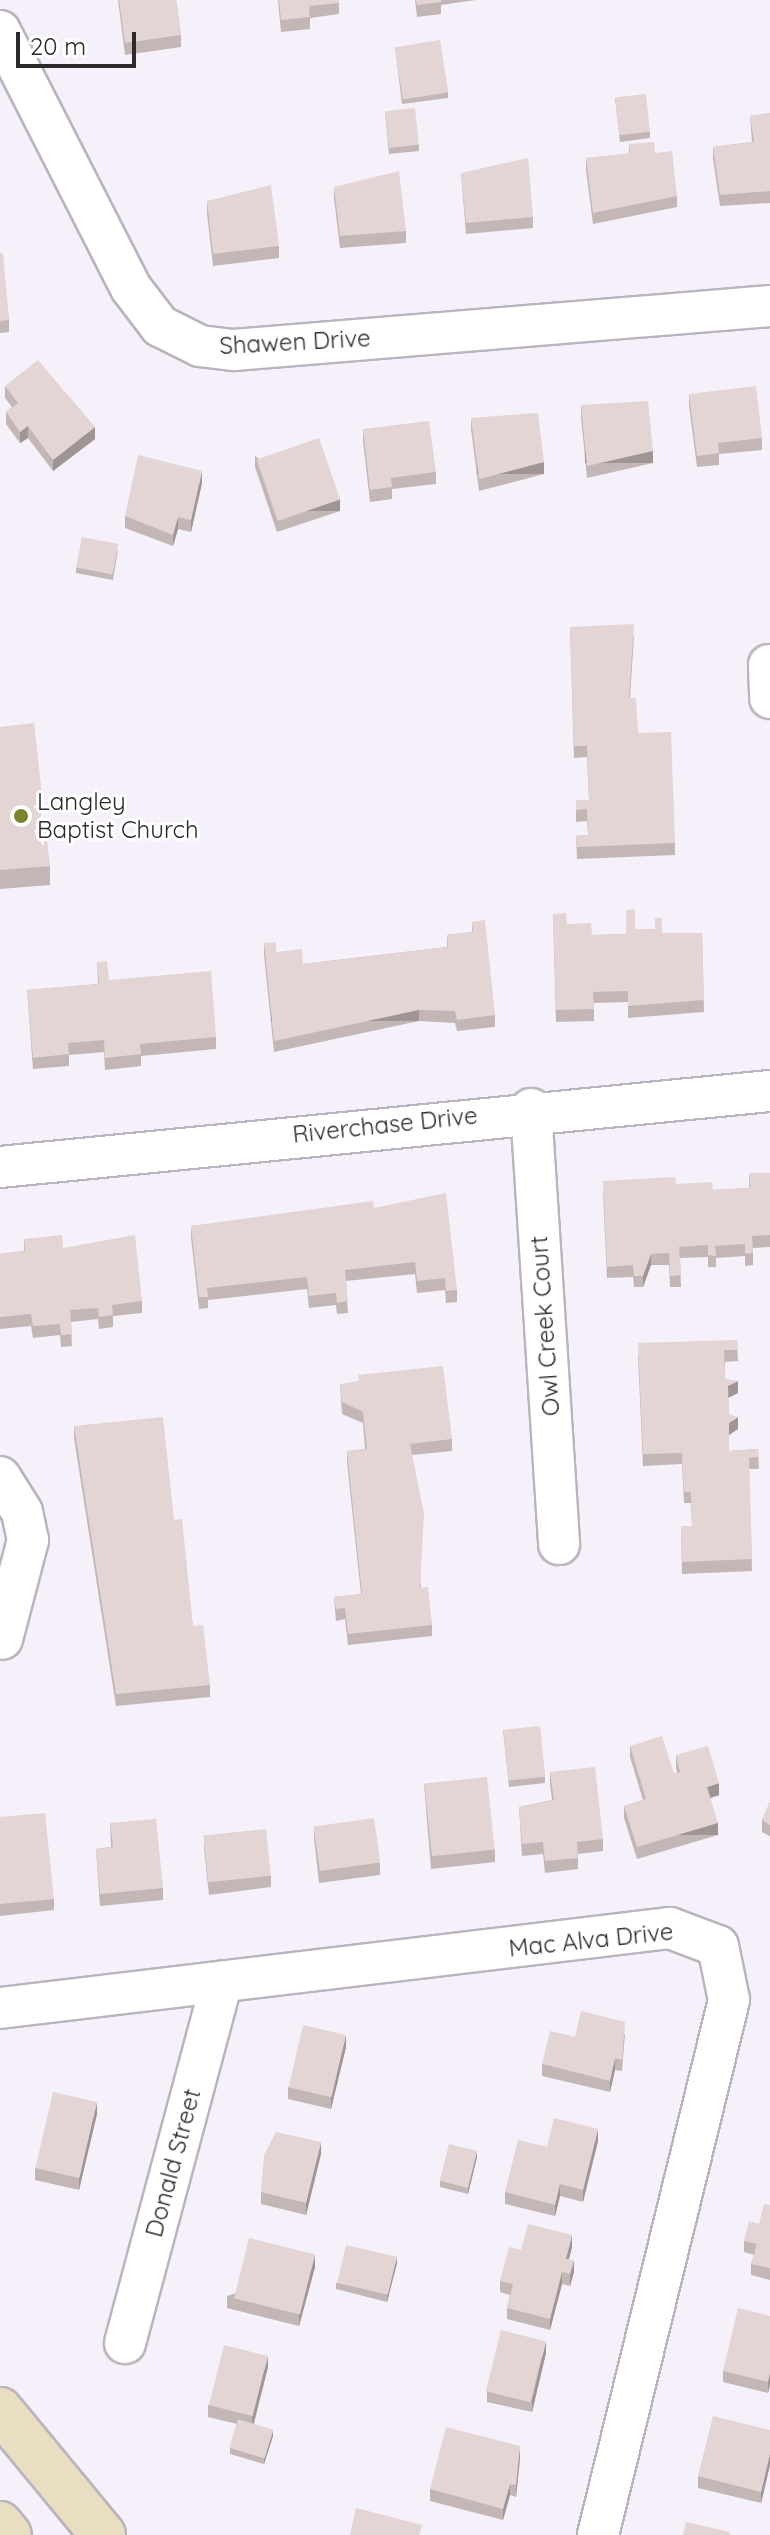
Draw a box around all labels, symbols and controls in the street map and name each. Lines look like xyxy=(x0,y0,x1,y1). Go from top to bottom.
scale bar xyxy=(20,16,140,66)
text: 20 m xyxy=(30,31,86,61)
street label: Shawen Drive xyxy=(219,324,371,360)
place label: Langley Baptist Church xyxy=(37,788,199,844)
marker: Langley Baptist Church xyxy=(12,807,30,825)
street label: Riverchase Drive xyxy=(291,1101,479,1149)
street label: Owl Creek Court xyxy=(524,1235,566,1417)
street label: Mac Alva Drive xyxy=(507,1917,675,1963)
street label: Donald Street xyxy=(139,2086,207,2240)

